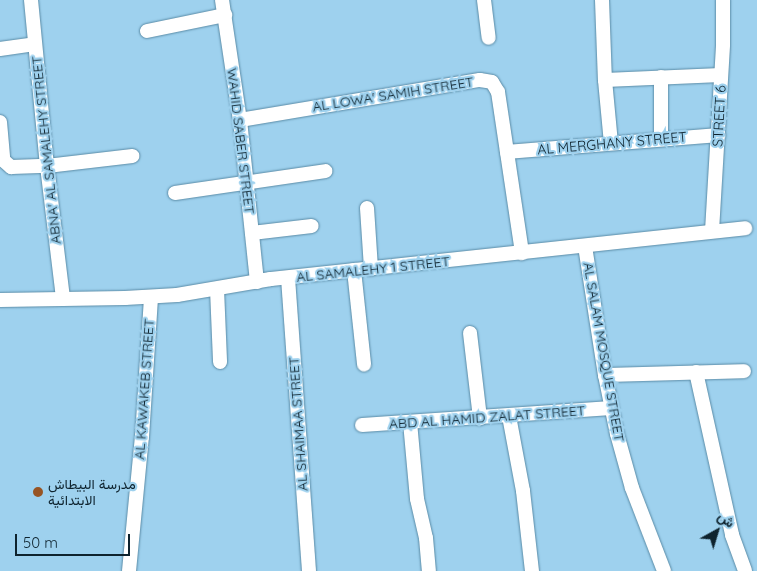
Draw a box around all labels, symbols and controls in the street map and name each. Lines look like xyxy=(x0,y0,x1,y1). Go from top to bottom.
street label: ABNA' AL SAMALEHY STREET xyxy=(28,55,64,245)
street label: WAHID SABER STREET xyxy=(224,67,258,215)
street label: AL LOWA' SAMIH STREET xyxy=(311,73,475,115)
street label: STREET 6 xyxy=(709,85,729,147)
street label: AL MERGHANY STREET xyxy=(537,128,687,158)
street label: AL SAMALEHY 1 STREET xyxy=(296,253,450,285)
street label: AL SALAM MOSQUE STREET xyxy=(580,261,628,443)
street label: AL KAWAKEB STREET xyxy=(131,318,157,460)
street label: AL SHAIMAA STREET xyxy=(285,356,311,492)
street label: ABD AL HAMID ZALAT STREET xyxy=(388,402,586,432)
place label: مدرسة البيطاش الابتدائية xyxy=(48,476,136,508)
marker: مدرسة البيطاش الابتدائية xyxy=(32,486,44,498)
north arrow xyxy=(692,506,742,556)
text: ش xyxy=(714,507,739,532)
scale bar xyxy=(18,524,132,556)
text: 50 m xyxy=(23,533,58,552)

